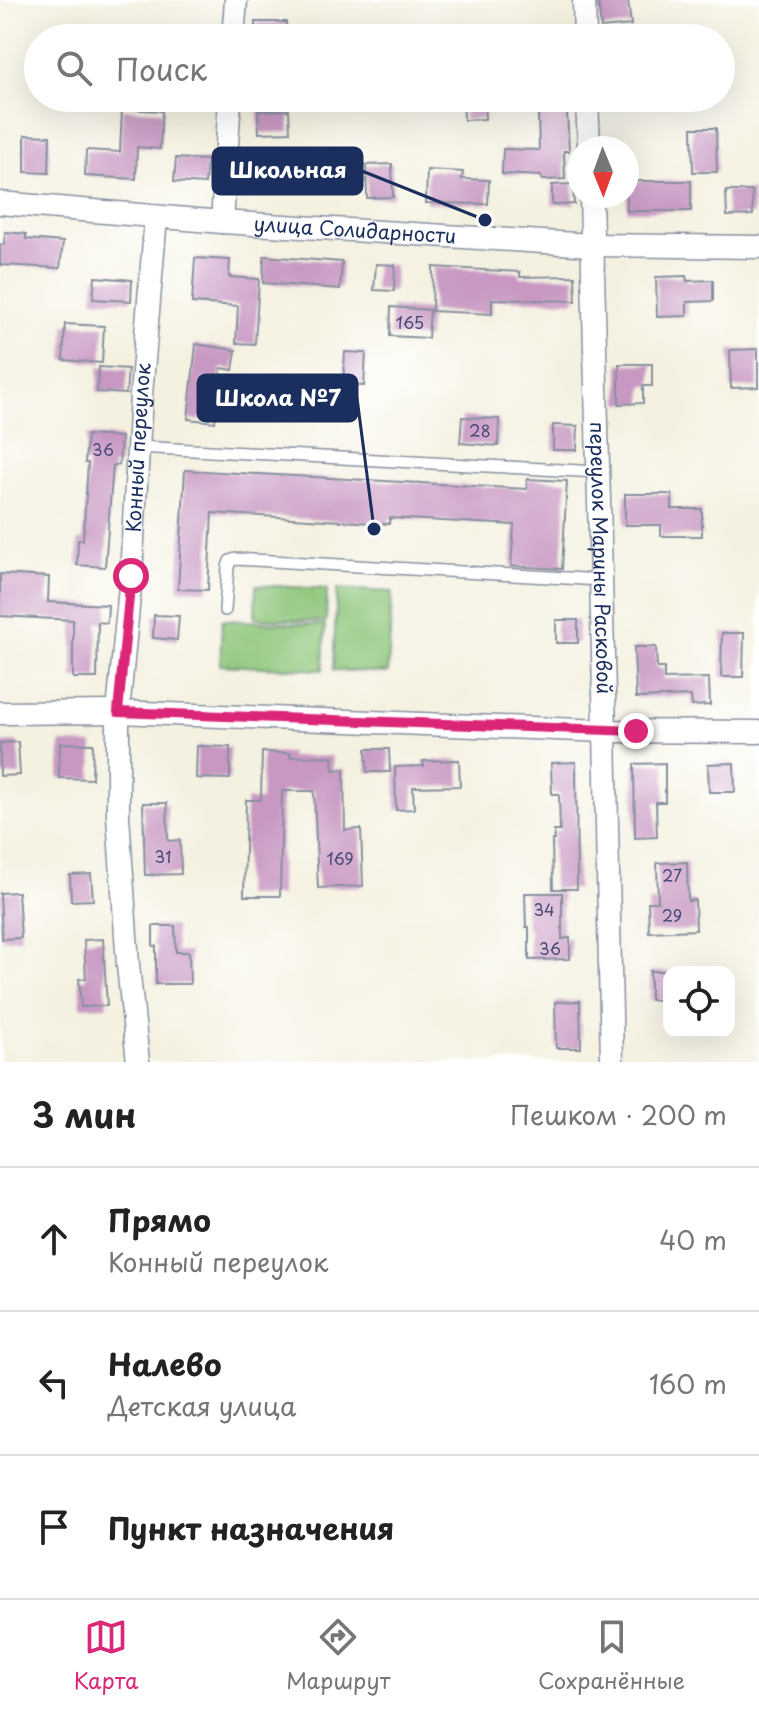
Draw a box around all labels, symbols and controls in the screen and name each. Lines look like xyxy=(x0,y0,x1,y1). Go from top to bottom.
search box xyxy=(24,24,735,112)
icon: search xyxy=(52,46,96,90)
text: Поиск xyxy=(116,46,207,91)
north arrow xyxy=(567,136,639,208)
callout: Школьная xyxy=(213,148,362,194)
text: Школьная xyxy=(229,152,347,185)
street label: улица Солидарности xyxy=(253,208,457,251)
house number: 165 xyxy=(396,310,424,334)
street label: Конный переулок xyxy=(117,362,158,533)
callout: Школа №7 xyxy=(198,375,357,421)
text: Школа №7 xyxy=(215,380,341,413)
house number: 28 xyxy=(469,418,491,442)
street label: переулок Марины Расковой xyxy=(583,421,620,695)
house number: 36 xyxy=(92,437,114,461)
route start xyxy=(113,558,149,594)
route end xyxy=(618,713,654,749)
house number: 31 xyxy=(155,844,171,868)
house number: 169 xyxy=(326,846,354,870)
house number: 27 xyxy=(662,863,682,887)
house number: 34 xyxy=(533,897,555,921)
house number: 29 xyxy=(662,903,682,927)
house number: 36 xyxy=(539,936,561,960)
map controls xyxy=(663,966,735,1038)
button: locate xyxy=(663,966,735,1038)
text: 3 мин xyxy=(32,1088,136,1140)
text: Пешком · 200 m xyxy=(510,1095,727,1134)
text: Прямо xyxy=(108,1197,211,1242)
icon: ahead xyxy=(32,1217,76,1261)
text: 40 m xyxy=(659,1220,727,1259)
text: Конный переулок xyxy=(108,1242,328,1281)
text: Налево xyxy=(108,1341,222,1386)
icon: left xyxy=(32,1361,76,1405)
text: 160 m xyxy=(649,1364,727,1403)
text: Детская улица xyxy=(108,1386,296,1425)
icon: arrive xyxy=(32,1505,76,1549)
text: Пункт назначения xyxy=(108,1505,394,1550)
tab: Карта xyxy=(74,1615,138,1696)
tab: Маршрут xyxy=(286,1615,390,1696)
tab: Сохранённые xyxy=(538,1615,685,1696)

